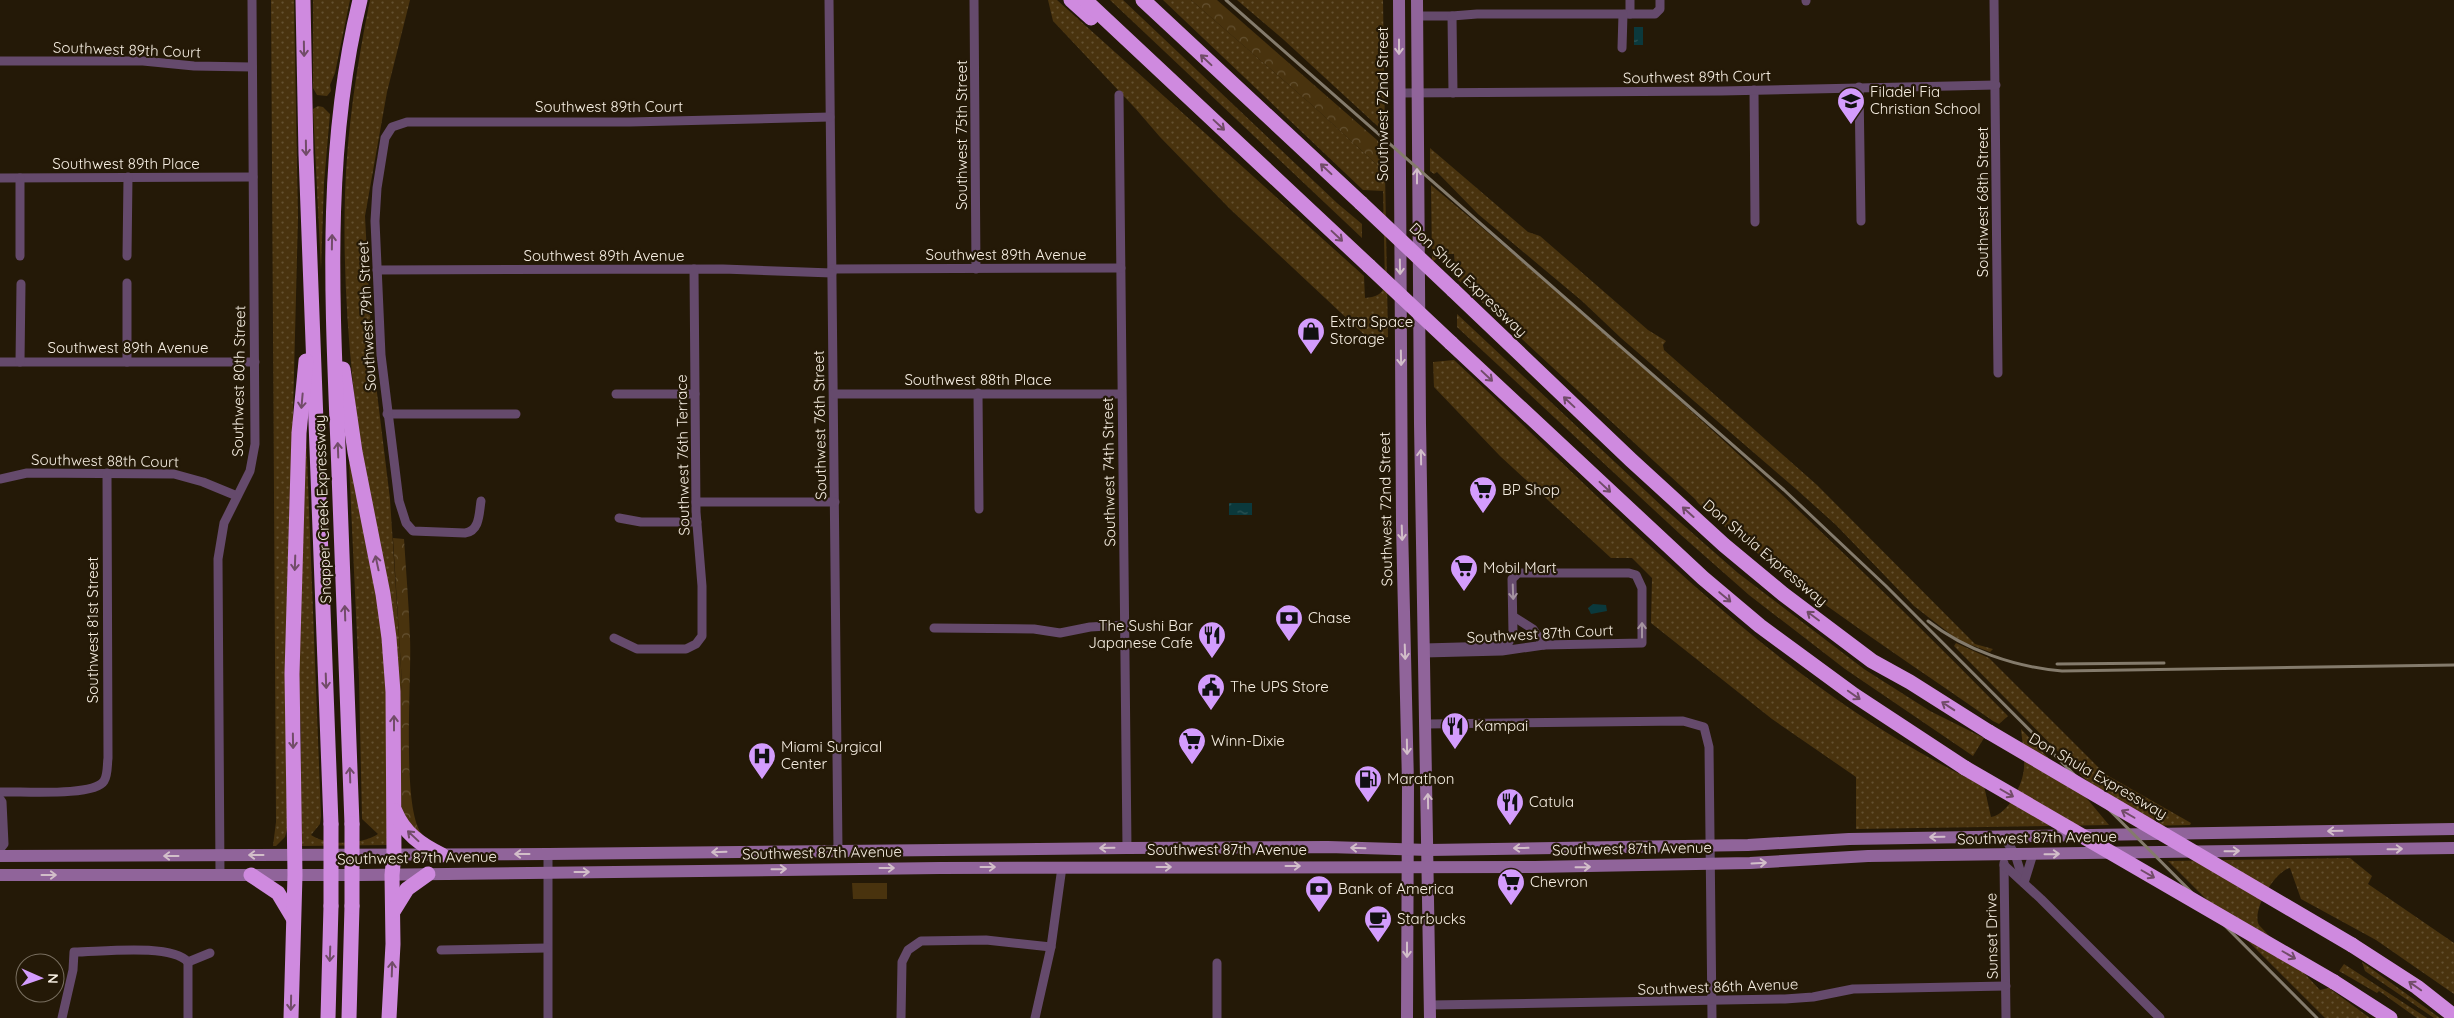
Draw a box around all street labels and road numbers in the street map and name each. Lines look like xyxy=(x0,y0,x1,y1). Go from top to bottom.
street label: Southwest 72nd Street xyxy=(1373,27,1392,181)
street label: Southwest 89th Court xyxy=(53,37,201,62)
street label: Southwest 75th Street xyxy=(952,60,971,210)
street label: Southwest 89th Court xyxy=(1623,66,1771,87)
street label: Southwest 89th Court xyxy=(535,97,683,116)
street label: Southwest 68th Street xyxy=(1973,127,1992,277)
street label: Southwest 89th Place xyxy=(52,154,200,173)
street label: Don Shula Expressway xyxy=(1405,218,1531,341)
street label: Southwest 79th Street xyxy=(353,240,380,392)
street label: Southwest 89th Avenue xyxy=(925,245,1087,264)
street label: Southwest 89th Avenue xyxy=(523,246,685,265)
street label: Southwest 80th Street xyxy=(228,305,249,457)
street label: Southwest 89th Avenue xyxy=(47,338,209,357)
street label: Southwest 76th Street xyxy=(809,350,830,500)
street label: Southwest 88th Place xyxy=(904,370,1052,389)
street label: Southwest 76th Terrace xyxy=(672,374,693,536)
street label: Southwest 74th Street xyxy=(1098,397,1119,547)
street label: Snapper Creek Expressway xyxy=(310,414,335,604)
street label: Southwest 72nd Street xyxy=(1375,432,1396,586)
street label: Southwest 88th Court xyxy=(31,450,179,471)
street label: Don Shula Expressway xyxy=(1699,495,1831,610)
street label: Southwest 81st Street xyxy=(83,557,102,703)
street label: Southwest 87th Court xyxy=(1466,620,1614,647)
street label: Don Shula Expressway xyxy=(2026,728,2171,823)
street label: Southwest 87th Avenue xyxy=(1957,827,2117,848)
street label: Southwest 87th Avenue xyxy=(1552,838,1712,859)
street label: Southwest 87th Avenue xyxy=(1147,840,1307,859)
street label: Southwest 87th Avenue xyxy=(742,842,902,863)
street label: Southwest 87th Avenue xyxy=(337,847,497,868)
street label: Sunset Drive xyxy=(1981,893,2002,979)
street label: Southwest 86th Avenue xyxy=(1637,974,1799,999)

